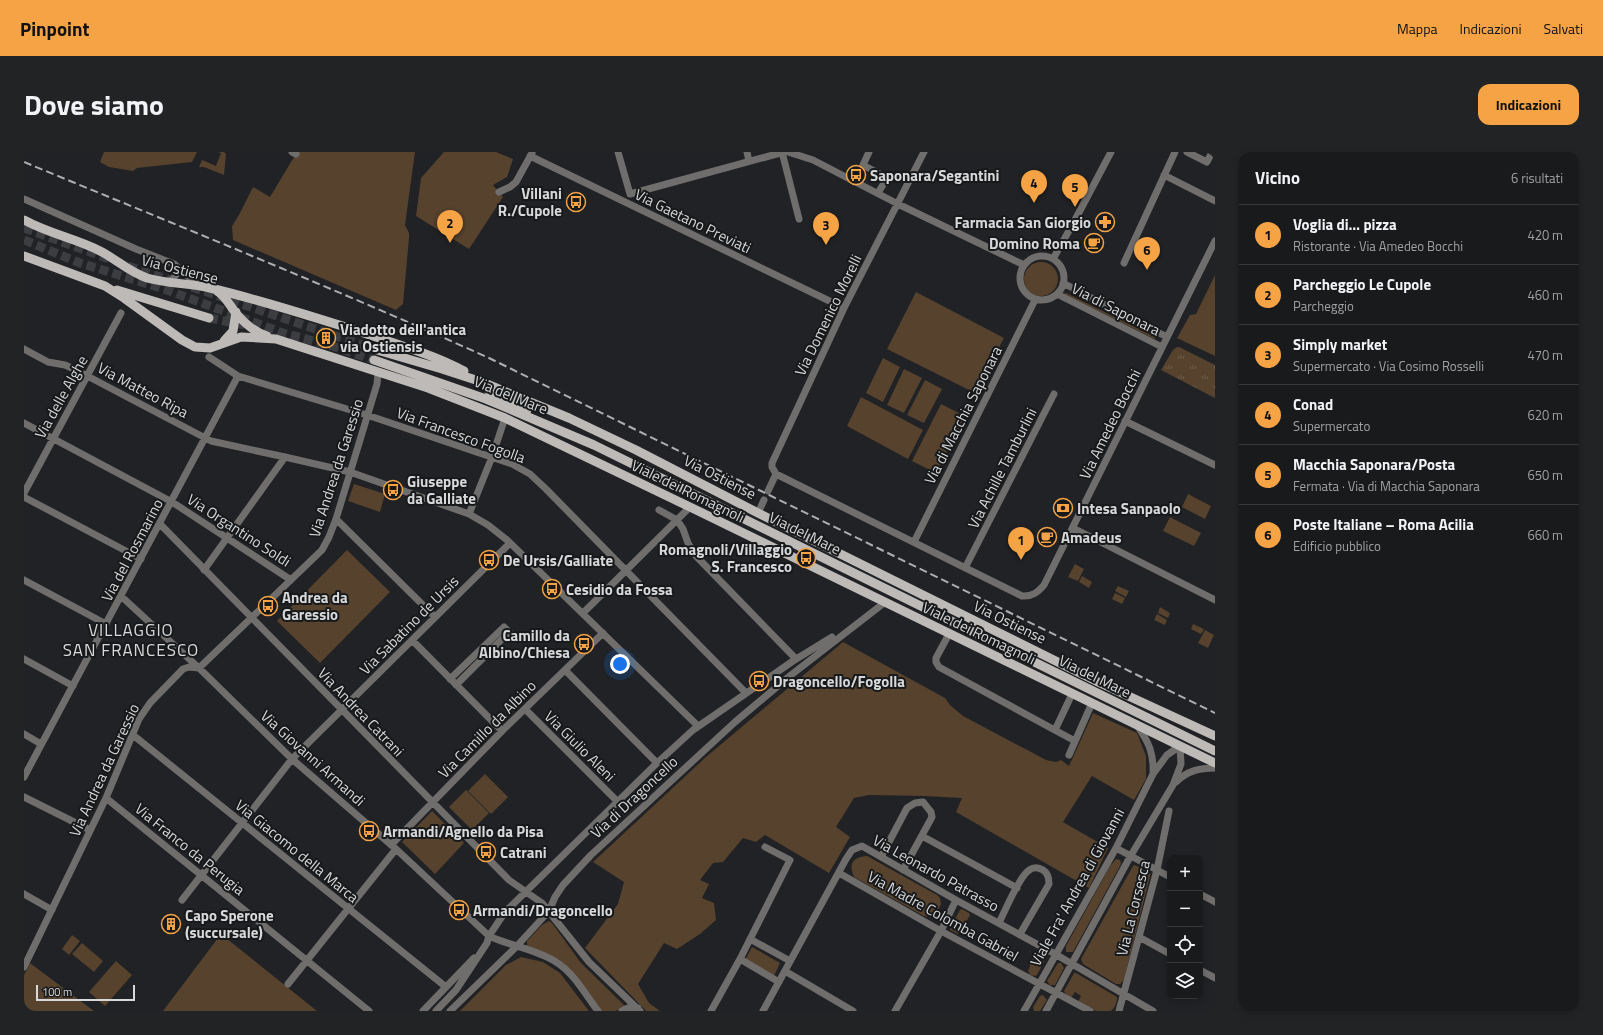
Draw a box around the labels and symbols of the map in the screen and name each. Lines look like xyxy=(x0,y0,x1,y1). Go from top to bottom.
bus stop icon: Saponara/Segantini xyxy=(845,164,867,186)
place label: Saponara/Segantini xyxy=(870,164,999,187)
pin: 4 xyxy=(1021,170,1047,203)
pin: 5 xyxy=(1062,174,1088,207)
place label: Villani R./Cupole xyxy=(498,182,562,222)
street label: Via Gaetano Previati xyxy=(631,183,755,259)
bus stop icon: Villani R./Cupole xyxy=(565,191,587,213)
pin: 2 xyxy=(437,210,463,243)
place label: Farmacia San Giorgio xyxy=(954,211,1091,234)
pharmacy icon: Farmacia San Giorgio xyxy=(1094,211,1116,233)
pin: 3 xyxy=(813,212,839,245)
place label: Domino Roma xyxy=(989,232,1080,255)
cafe icon: Domino Roma xyxy=(1083,232,1105,254)
pin: 6 xyxy=(1134,237,1160,270)
street label: Via Ostiense xyxy=(139,248,221,290)
street label: Via Domenico Morelli xyxy=(789,250,867,380)
street label: Via di Saponara xyxy=(1068,277,1165,342)
place label: Viadotto dell'antica via Ostiensis xyxy=(340,318,467,358)
building icon: Viadotto dell'antica via Ostiensis xyxy=(315,327,337,349)
street label: Via di Macchia Saponara xyxy=(918,341,1008,488)
street label: Via delle Alghe xyxy=(29,351,93,443)
street label: Via Matteo Ripa xyxy=(93,356,193,424)
street label: Via Amedeo Bocchi xyxy=(1073,365,1147,483)
street label: Via del Mare xyxy=(471,370,551,420)
street label: Via Andrea da Garessio xyxy=(303,396,369,540)
street label: Via Francesco Fogolla xyxy=(393,401,529,469)
street label: Via Achille Tamburlini xyxy=(962,403,1042,533)
street label: Via Ostiense xyxy=(680,449,760,505)
street label: Viale dei Romagnoli xyxy=(627,454,749,528)
place label: Giuseppe da Galliate xyxy=(407,470,476,510)
bus stop icon: Giuseppe da Galliate xyxy=(382,479,404,501)
street label: Via Organtino Soldi xyxy=(183,488,295,572)
street label: Via del Rosmarino xyxy=(95,494,169,606)
bank icon: Intesa Sanpaolo xyxy=(1052,497,1074,519)
place label: Intesa Sanpaolo xyxy=(1077,497,1181,520)
street label: Via del Mare xyxy=(765,506,845,560)
cafe icon: Amadeus xyxy=(1036,526,1058,548)
place label: Amadeus xyxy=(1061,526,1122,549)
pin: 1 xyxy=(1008,527,1034,560)
place label: Romagnoli/Villaggio S. Francesco xyxy=(659,538,792,578)
bus stop icon: Romagnoli/Villaggio S. Francesco xyxy=(795,547,817,569)
bus stop icon: De Ursis/Galliate xyxy=(478,549,500,571)
place label: De Ursis/Galliate xyxy=(503,549,614,572)
street label: Via Sabatino de Ursis xyxy=(354,570,464,680)
bus stop icon: Cesidio da Fossa xyxy=(541,578,563,600)
place label: Cesidio da Fossa xyxy=(566,578,673,601)
place label: Andrea da Garessio xyxy=(282,586,348,626)
street label: Via Ostiense xyxy=(970,594,1050,650)
bus stop icon: Andrea da Garessio xyxy=(257,595,279,617)
street label: Viale dei Romagnoli xyxy=(918,596,1040,670)
district label: VILLAGGIO SAN FRANCESCO xyxy=(63,617,199,663)
place label: Camillo da Albino/Chiesa xyxy=(479,624,570,664)
bus stop icon: Camillo da Albino/Chiesa xyxy=(573,633,595,655)
street label: Via del Mare xyxy=(1055,649,1135,703)
your location xyxy=(610,654,630,674)
street label: Via Andrea Catrani xyxy=(312,662,410,762)
bus stop icon: Dragoncello/Fogolla xyxy=(748,670,770,692)
place label: Dragoncello/Fogolla xyxy=(773,670,905,693)
street label: Via Camillo da Albino xyxy=(433,675,541,783)
street label: Via Andrea da Garessio xyxy=(63,700,145,840)
street label: Via Giovanni Armandi xyxy=(256,705,370,811)
street label: Via Giulio Aleni xyxy=(539,705,621,787)
street label: Via di Dragoncello xyxy=(585,750,683,844)
street label: Via Giacomo della Marca xyxy=(230,794,364,909)
street label: Via Franco da Perugia xyxy=(130,797,250,901)
street label: Viale Fra' Andrea di Giovanni xyxy=(1024,804,1130,970)
bus stop icon: Armandi/Agnello da Pisa xyxy=(358,820,380,842)
place label: Armandi/Agnello da Pisa xyxy=(383,820,544,843)
street label: Via Leonardo Patrasso xyxy=(869,829,1003,917)
bus stop icon: Catrani xyxy=(475,841,497,863)
place label: Catrani xyxy=(500,841,547,864)
street label: Via La Corsesca xyxy=(1110,857,1156,958)
street label: Via Madre Colomba Gabriel xyxy=(863,865,1023,967)
bus stop icon: Armandi/Dragoncello xyxy=(448,899,470,921)
place label: Armandi/Dragoncello xyxy=(473,899,613,922)
place label: Capo Sperone (succursale) xyxy=(185,904,274,944)
building icon: Capo Sperone (succursale) xyxy=(160,913,182,935)
scale bar xyxy=(36,983,135,1002)

